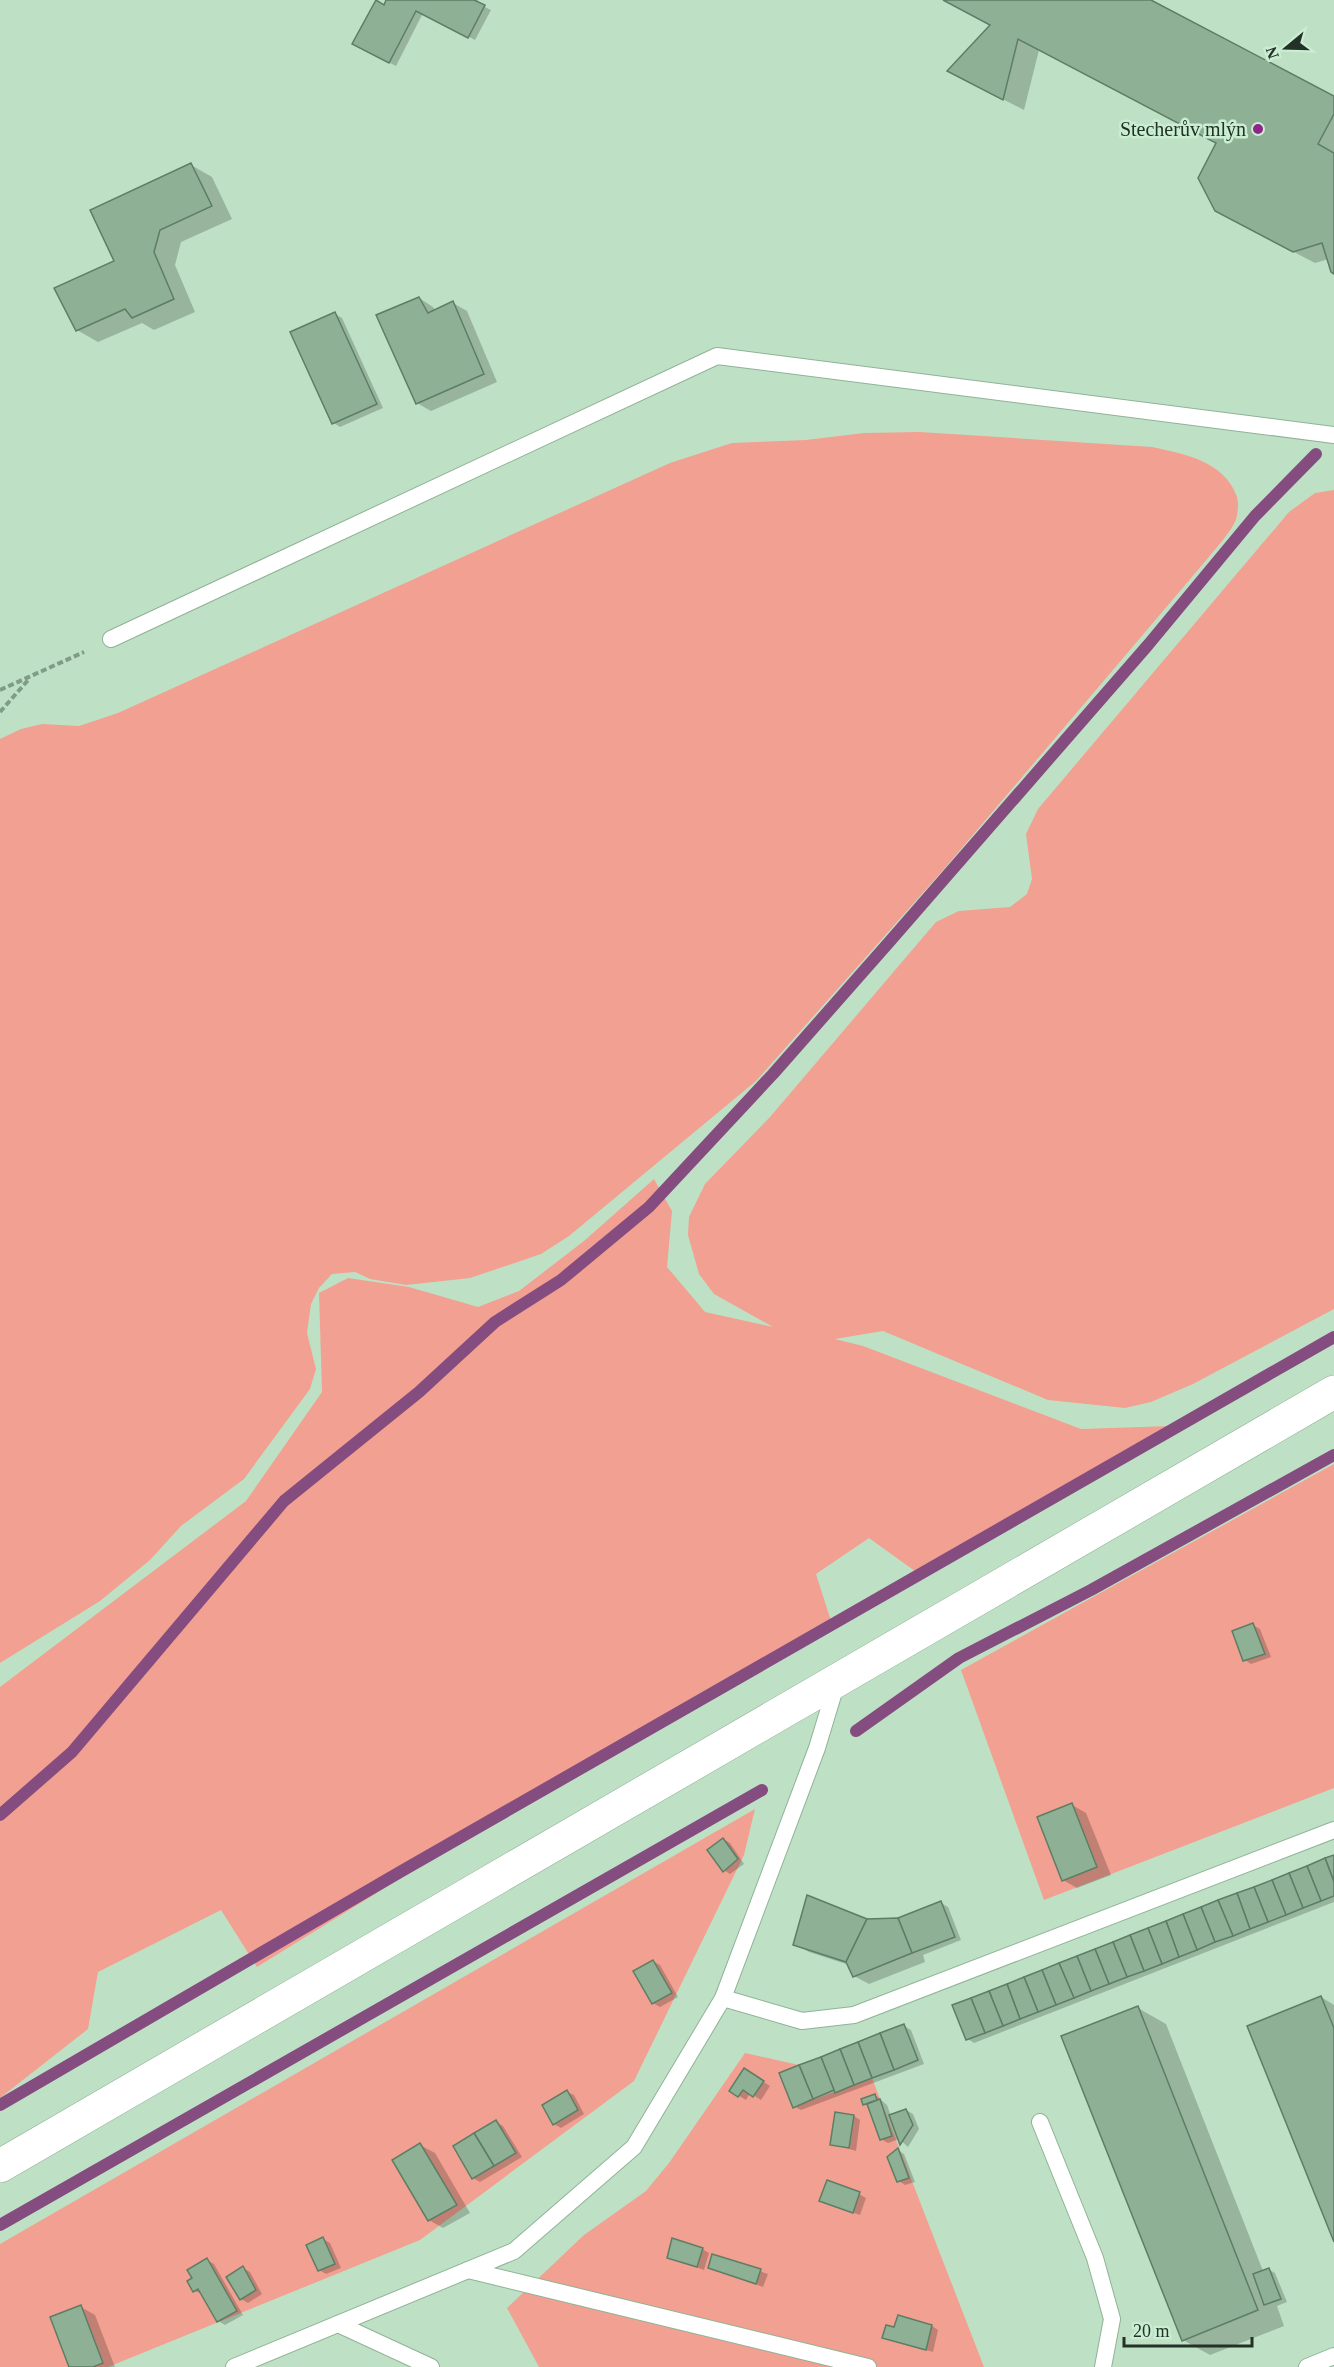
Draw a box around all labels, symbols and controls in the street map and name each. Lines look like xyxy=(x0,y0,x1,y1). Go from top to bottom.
north arrow xyxy=(1256,18,1316,78)
text: N xyxy=(1262,44,1282,61)
place label: Stecherův mlýn xyxy=(1120,118,1246,141)
marker: Stecherův mlýn xyxy=(1251,122,1265,136)
scale bar xyxy=(1124,2310,1252,2348)
text: 20 m xyxy=(1133,2321,1170,2341)

